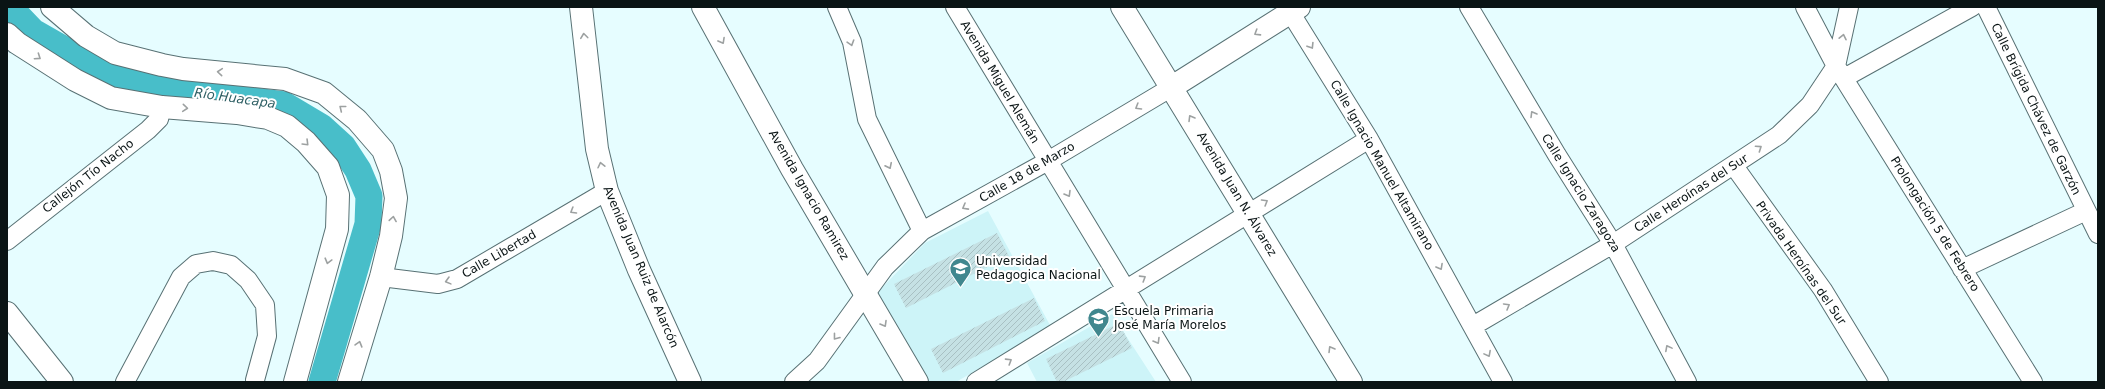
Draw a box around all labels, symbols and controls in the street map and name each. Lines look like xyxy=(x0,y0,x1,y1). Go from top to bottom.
street label: Avenida Miguel Alemán xyxy=(958,18,1042,146)
street label: Calle Brígida Chávez de Garzón xyxy=(1988,21,2084,197)
one-way arrow xyxy=(1254,29,1261,36)
one-way arrow xyxy=(580,33,589,39)
one-way arrow xyxy=(1838,33,1846,40)
one-way arrow xyxy=(717,37,724,45)
one-way arrow xyxy=(846,39,855,46)
one-way arrow xyxy=(1306,42,1314,49)
one-way arrow xyxy=(34,52,41,60)
one-way arrow xyxy=(217,68,223,77)
street label: Calle Ignacio Manuel Altamirano xyxy=(1327,77,1437,253)
water label: Río Huacapa xyxy=(193,85,277,111)
one-way arrow xyxy=(1135,102,1142,109)
one-way arrow xyxy=(182,104,188,113)
one-way arrow xyxy=(340,106,347,113)
one-way arrow xyxy=(1530,111,1537,118)
one-way arrow xyxy=(1188,115,1195,122)
street label: Avenida Ignacio Ramirez xyxy=(766,128,852,262)
street label: Avenida Juan N. Álvarez xyxy=(1194,129,1281,259)
street label: Calle Ignacio Zaragoza xyxy=(1539,131,1623,255)
street label: Callejón Tío Nacho xyxy=(40,136,136,216)
one-way arrow xyxy=(301,138,309,146)
street label: Calle 18 de Marzo xyxy=(977,139,1077,205)
one-way arrow xyxy=(1755,145,1762,153)
street label: Calle Heroínas del Sur xyxy=(1632,151,1751,235)
street label: Prolongación 5 de Febrero xyxy=(1888,154,1982,294)
one-way arrow xyxy=(597,162,605,168)
one-way arrow xyxy=(884,162,892,170)
street label: Avenida Juan Ruiz de Alarcón xyxy=(600,184,682,350)
one-way arrow xyxy=(1063,190,1071,197)
one-way arrow xyxy=(1261,199,1268,206)
street label: Privada Heroínas del Sur xyxy=(1753,199,1849,328)
one-way arrow xyxy=(962,202,969,210)
one-way arrow xyxy=(570,206,577,213)
one-way arrow xyxy=(388,216,397,222)
street label: Calle Libertad xyxy=(459,227,539,281)
place label: Universidad Pedagogica Nacional xyxy=(976,254,1101,282)
school or university icon: Universidad Pedagogica Nacional xyxy=(948,255,974,288)
one-way arrow xyxy=(324,258,333,265)
one-way arrow xyxy=(1435,263,1443,270)
one-way arrow xyxy=(1139,275,1146,282)
one-way arrow xyxy=(445,276,452,285)
place label: Escuela Primaria José María Morelos xyxy=(1113,304,1226,332)
one-way arrow xyxy=(1502,304,1510,311)
school or university icon: Escuela Primaria José María Morelos xyxy=(1085,305,1111,338)
one-way arrow xyxy=(879,320,886,327)
one-way arrow xyxy=(834,332,841,339)
one-way arrow xyxy=(1153,337,1160,344)
one-way arrow xyxy=(354,341,363,348)
one-way arrow xyxy=(1666,344,1673,352)
one-way arrow xyxy=(1328,346,1335,353)
one-way arrow xyxy=(1483,350,1491,357)
one-way arrow xyxy=(1005,359,1012,366)

